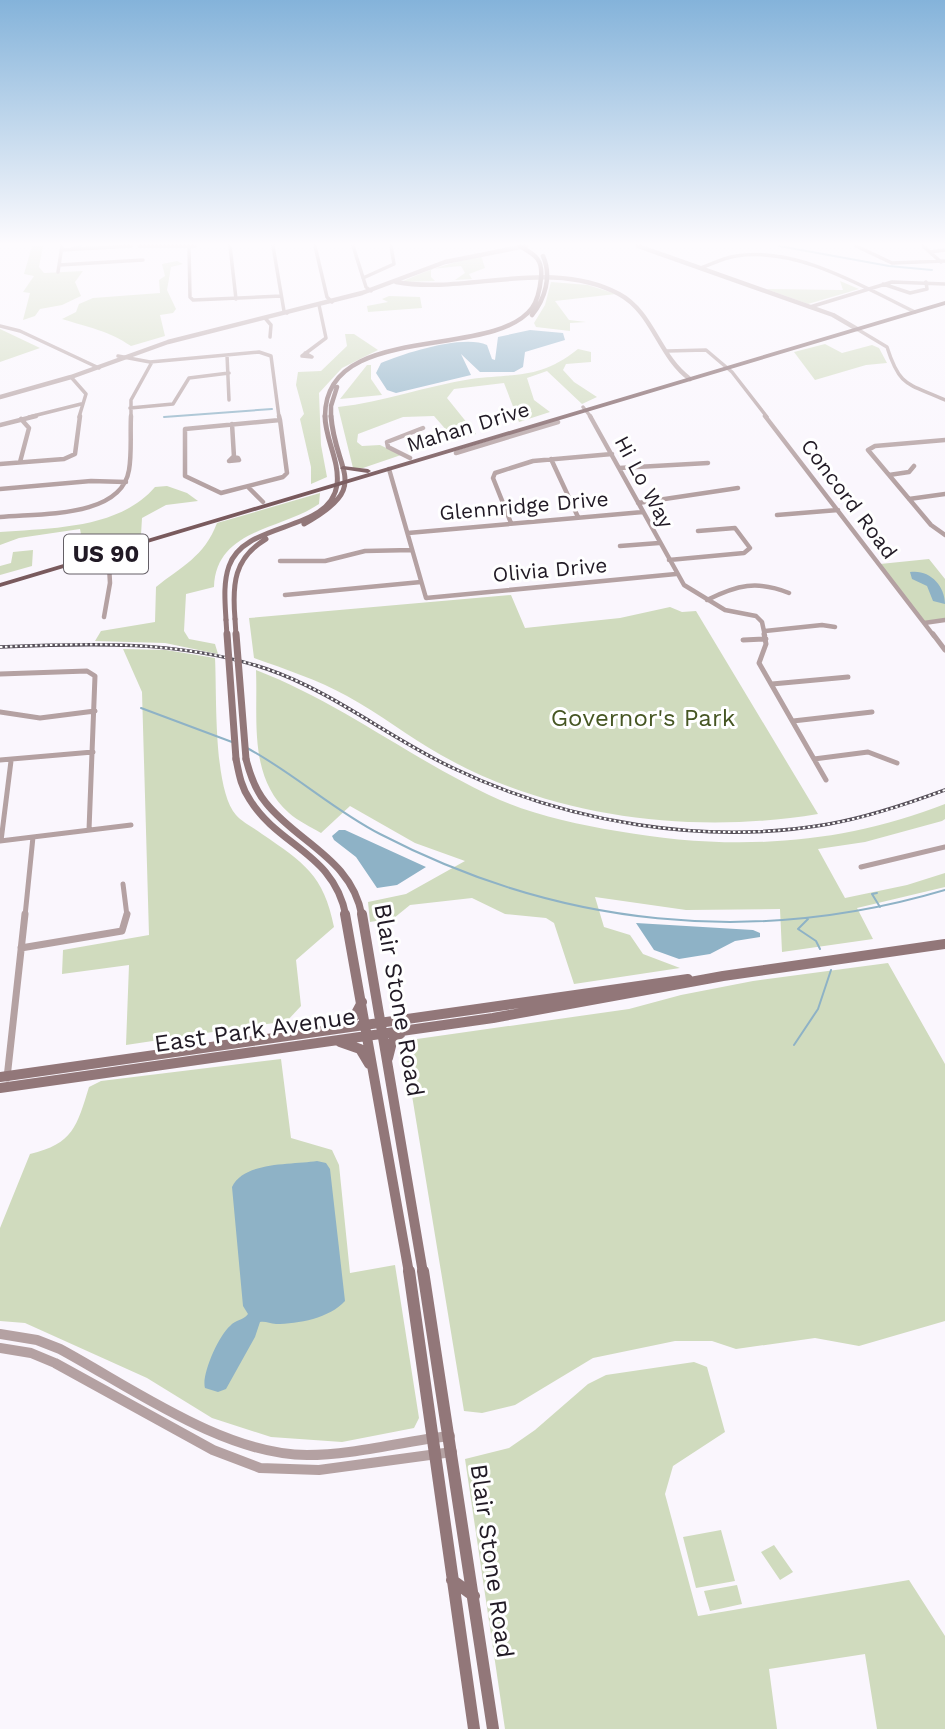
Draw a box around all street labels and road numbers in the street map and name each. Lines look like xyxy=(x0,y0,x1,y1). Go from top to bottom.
street label: Mahan Drive xyxy=(403,396,532,457)
street label: Hi Lo Way xyxy=(610,431,679,532)
street label: Concord Road xyxy=(796,434,903,564)
street label: Glennridge Drive xyxy=(438,486,610,525)
road number: US 90 xyxy=(64,534,148,574)
street label: Olivia Drive xyxy=(492,552,608,587)
street label: Blair Stone Road xyxy=(368,901,430,1099)
street label: East Park Avenue xyxy=(153,1002,357,1058)
street label: Blair Stone Road xyxy=(465,1462,519,1660)

